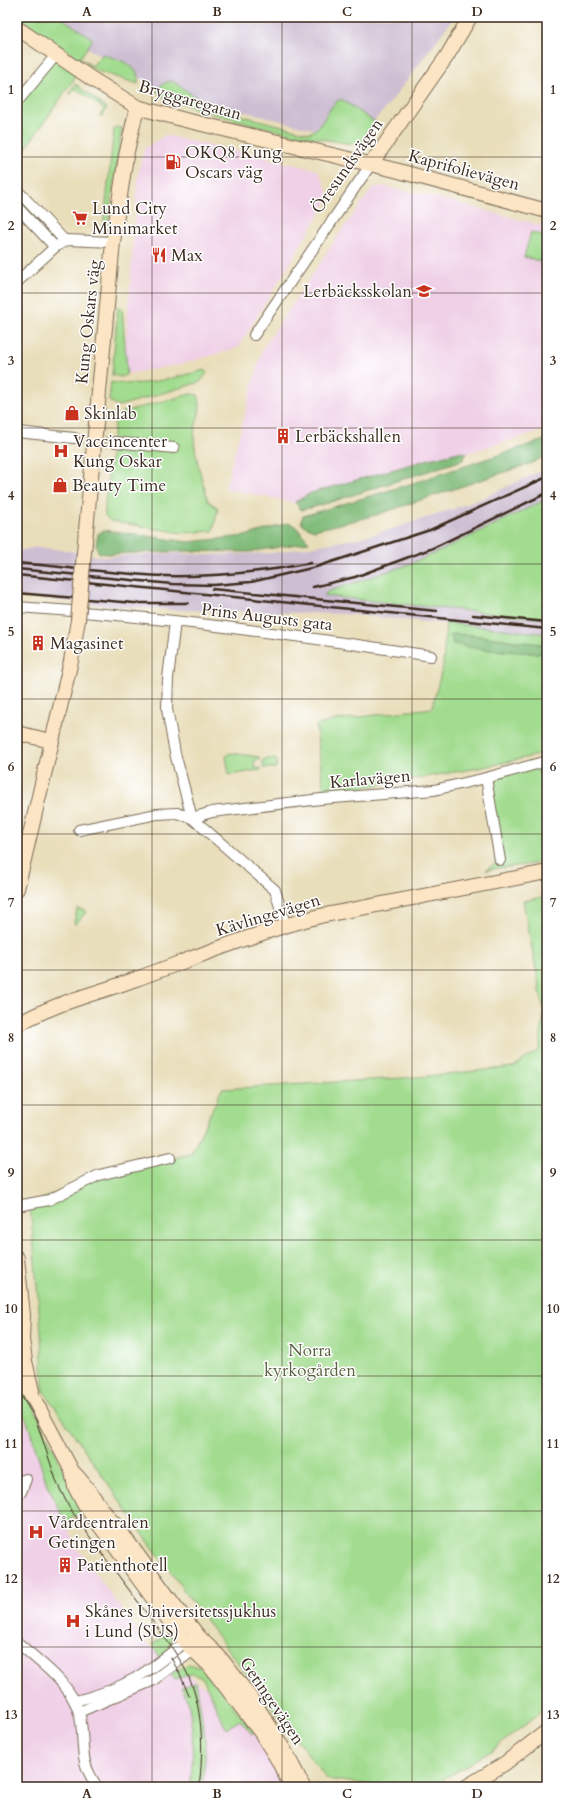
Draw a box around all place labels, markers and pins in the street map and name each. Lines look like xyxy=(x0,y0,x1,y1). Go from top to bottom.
place label: OKQ8 Kung Oscars väg xyxy=(185,141,282,184)
fuel station icon: OKQ8 Kung Oscars väg xyxy=(164,153,182,171)
place label: Lund City Minimarket xyxy=(92,197,178,240)
supermarket icon: Lund City Minimarket xyxy=(71,209,89,227)
place label: Max xyxy=(171,244,203,267)
restaurant icon: Max xyxy=(150,246,168,264)
place label: Lerbäcksskolan xyxy=(303,280,412,303)
school or university icon: Lerbäcksskolan xyxy=(415,282,433,300)
place label: Skinlab xyxy=(84,402,137,425)
shop icon: Skinlab xyxy=(63,404,81,422)
place label: Lerbäckshallen xyxy=(295,425,401,448)
building icon: Lerbäckshallen xyxy=(274,427,292,445)
place label: Vaccincenter Kung Oskar xyxy=(73,430,168,473)
hospital icon: Vaccincenter Kung Oskar xyxy=(52,442,70,460)
place label: Beauty Time xyxy=(72,474,166,497)
shop icon: Beauty Time xyxy=(51,476,69,494)
place label: Magasinet xyxy=(50,632,124,655)
building icon: Magasinet xyxy=(29,634,47,652)
place label: Vårdcentralen Getingen xyxy=(48,1511,149,1554)
hospital icon: Vårdcentralen Getingen xyxy=(27,1523,45,1541)
place label: Patienthotell xyxy=(77,1554,168,1577)
building icon: Patienthotell xyxy=(56,1556,74,1574)
place label: Skånes Universitetssjukhus i Lund (SUS) xyxy=(85,1600,277,1643)
hospital icon: Skånes Universitetssjukhus i Lund (SUS) xyxy=(64,1612,82,1630)

